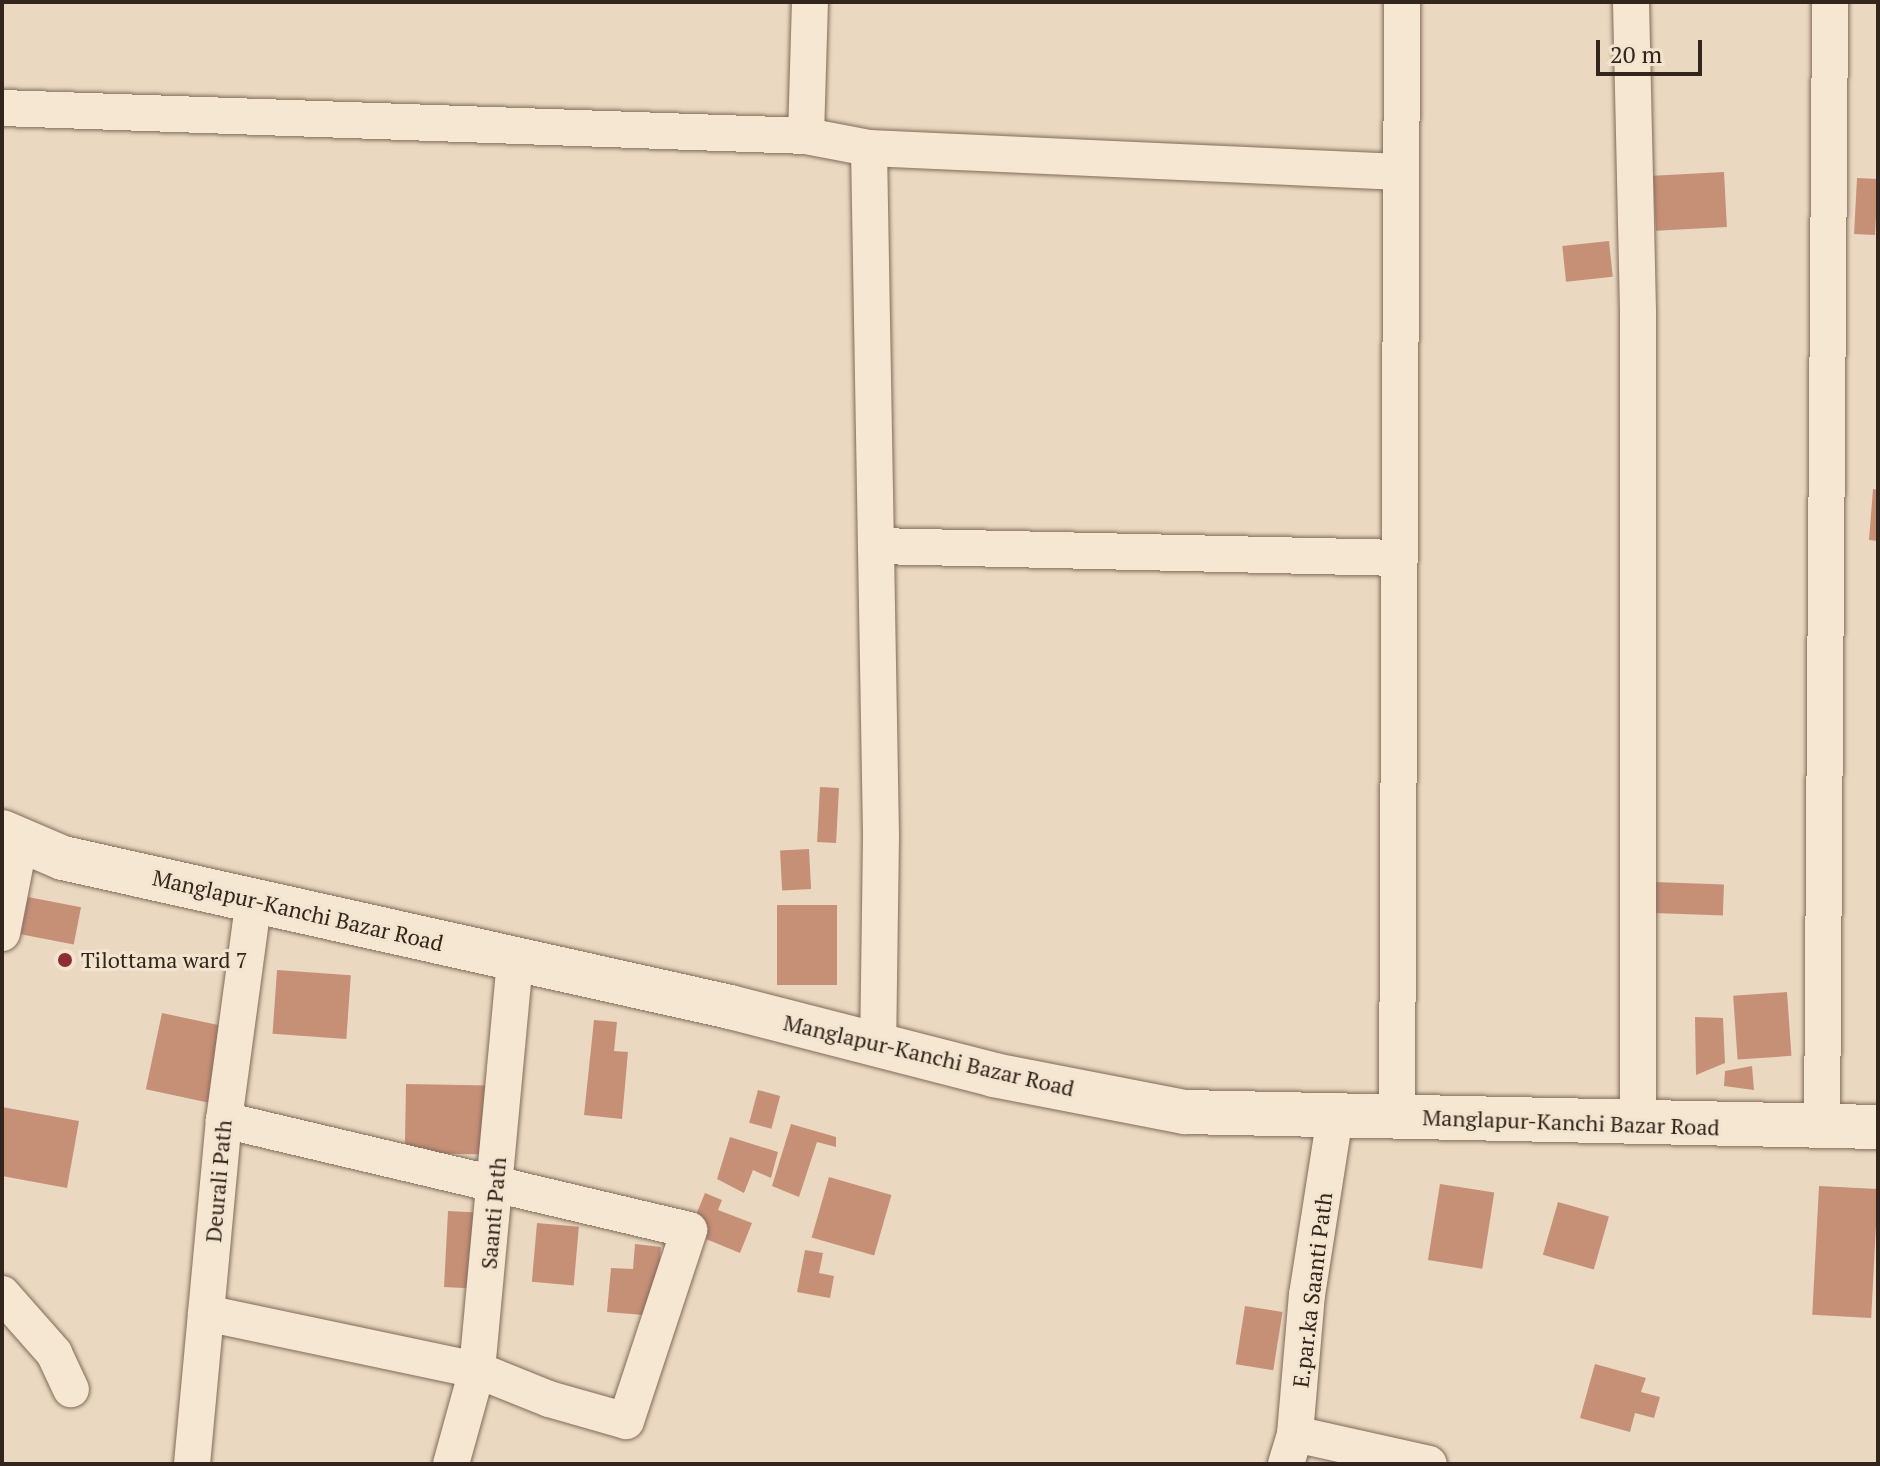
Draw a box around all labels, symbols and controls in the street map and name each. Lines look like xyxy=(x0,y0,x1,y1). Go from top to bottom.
scale bar xyxy=(1600,24,1706,74)
text: 20 m xyxy=(1610,38,1662,70)
street label: Manglapur-Kanchi Bazar Road xyxy=(150,864,446,956)
place label: Tilottama ward 7 xyxy=(81,947,247,973)
marker: Tilottama ward 7 xyxy=(56,951,74,969)
street label: Manglapur-Kanchi Bazar Road xyxy=(781,1009,1077,1101)
street label: Manglapur-Kanchi Bazar Road xyxy=(1422,1104,1720,1140)
street label: Deurali Path xyxy=(200,1119,236,1243)
street label: Saanti Path xyxy=(475,1156,511,1270)
street label: E.par.ka Saanti Path xyxy=(1287,1191,1337,1389)

